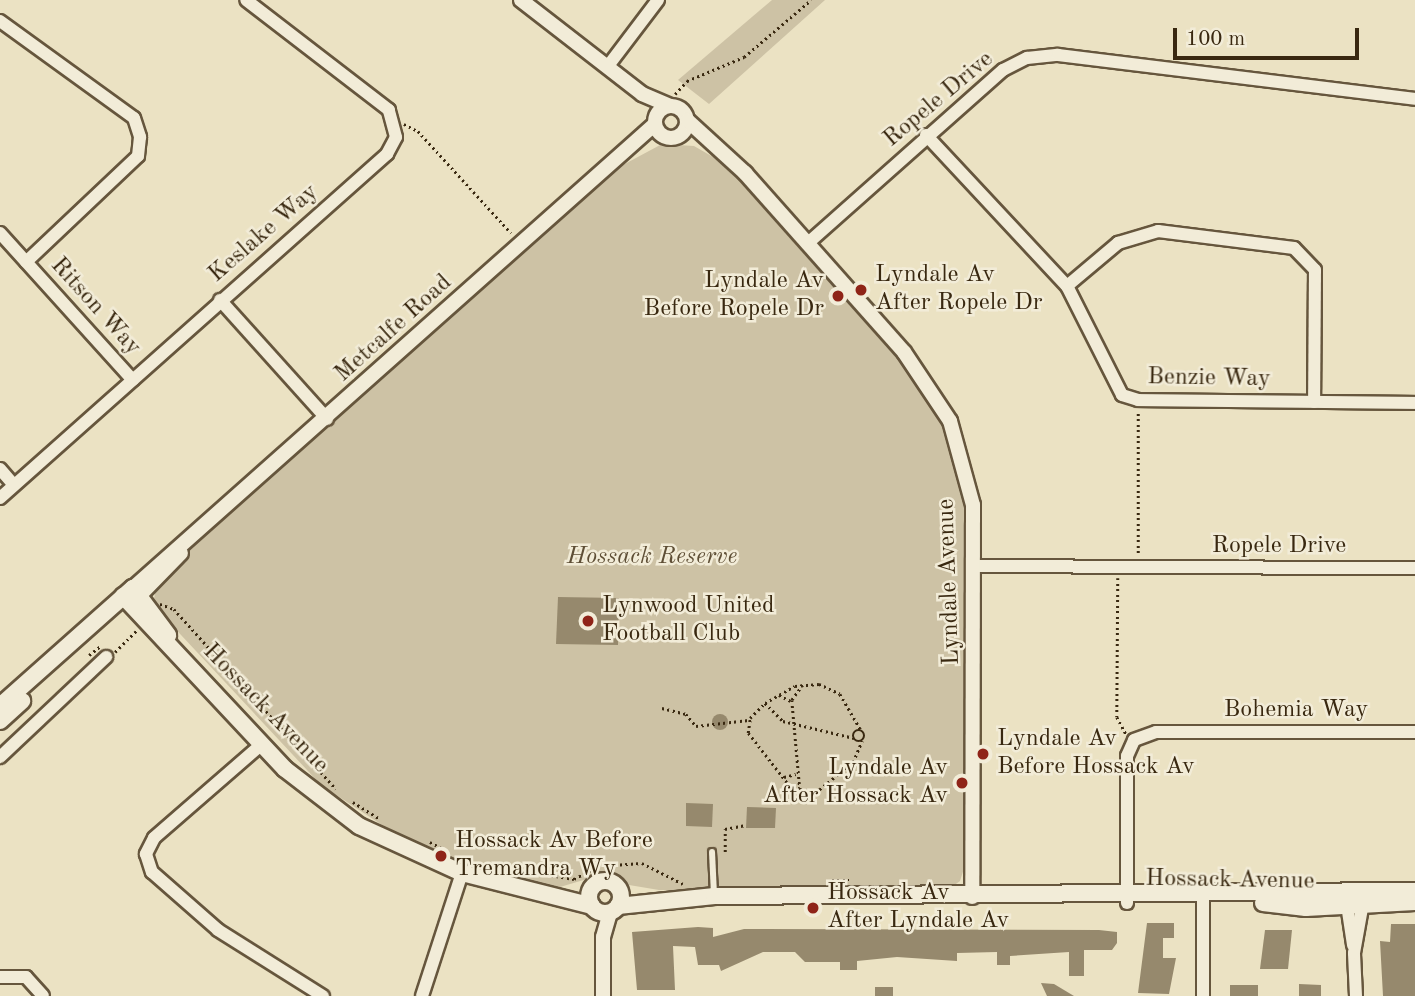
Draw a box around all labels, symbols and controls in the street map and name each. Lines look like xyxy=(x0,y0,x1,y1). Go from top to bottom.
scale bar xyxy=(1177,14,1362,58)
text: 100 m xyxy=(1186,29,1245,50)
street label: Ropele Drive xyxy=(878,46,1000,154)
street label: Keslake Way xyxy=(203,178,325,290)
street label: Ritson Way xyxy=(43,252,147,362)
place label: Lyndale Av After Ropele Dr xyxy=(875,262,1043,318)
place label: Lyndale Av Before Ropele Dr xyxy=(644,268,824,324)
street label: Metcalfe Road xyxy=(330,269,458,389)
marker: Lyndale Av After Ropele Dr xyxy=(853,282,869,298)
marker: Lyndale Av Before Ropele Dr xyxy=(830,288,846,304)
street label: Benzie Way xyxy=(1147,364,1271,394)
street label: Lyndale Avenue xyxy=(933,498,967,666)
street label: Ropele Drive xyxy=(1212,533,1346,561)
park label: Hossack Reserve xyxy=(567,544,737,572)
place label: Lynwood United Football Club xyxy=(602,593,774,649)
marker: Lynwood United Football Club xyxy=(580,613,596,629)
street label: Hossack Avenue xyxy=(196,638,334,780)
street label: Bohemia Way xyxy=(1224,697,1368,725)
place label: Lyndale Av Before Hossack Av xyxy=(997,726,1195,782)
marker: Lyndale Av Before Hossack Av xyxy=(975,746,991,762)
place label: Lyndale Av After Hossack Av xyxy=(763,755,948,811)
marker: Lyndale Av After Hossack Av xyxy=(954,775,970,791)
place label: Hossack Av Before Tremandra Wy xyxy=(455,828,653,884)
marker: Hossack Av Before Tremandra Wy xyxy=(433,848,449,864)
street label: Hossack Avenue xyxy=(1145,865,1315,897)
place label: Hossack Av After Lyndale Av xyxy=(827,880,1009,936)
marker: Hossack Av After Lyndale Av xyxy=(805,900,821,916)

